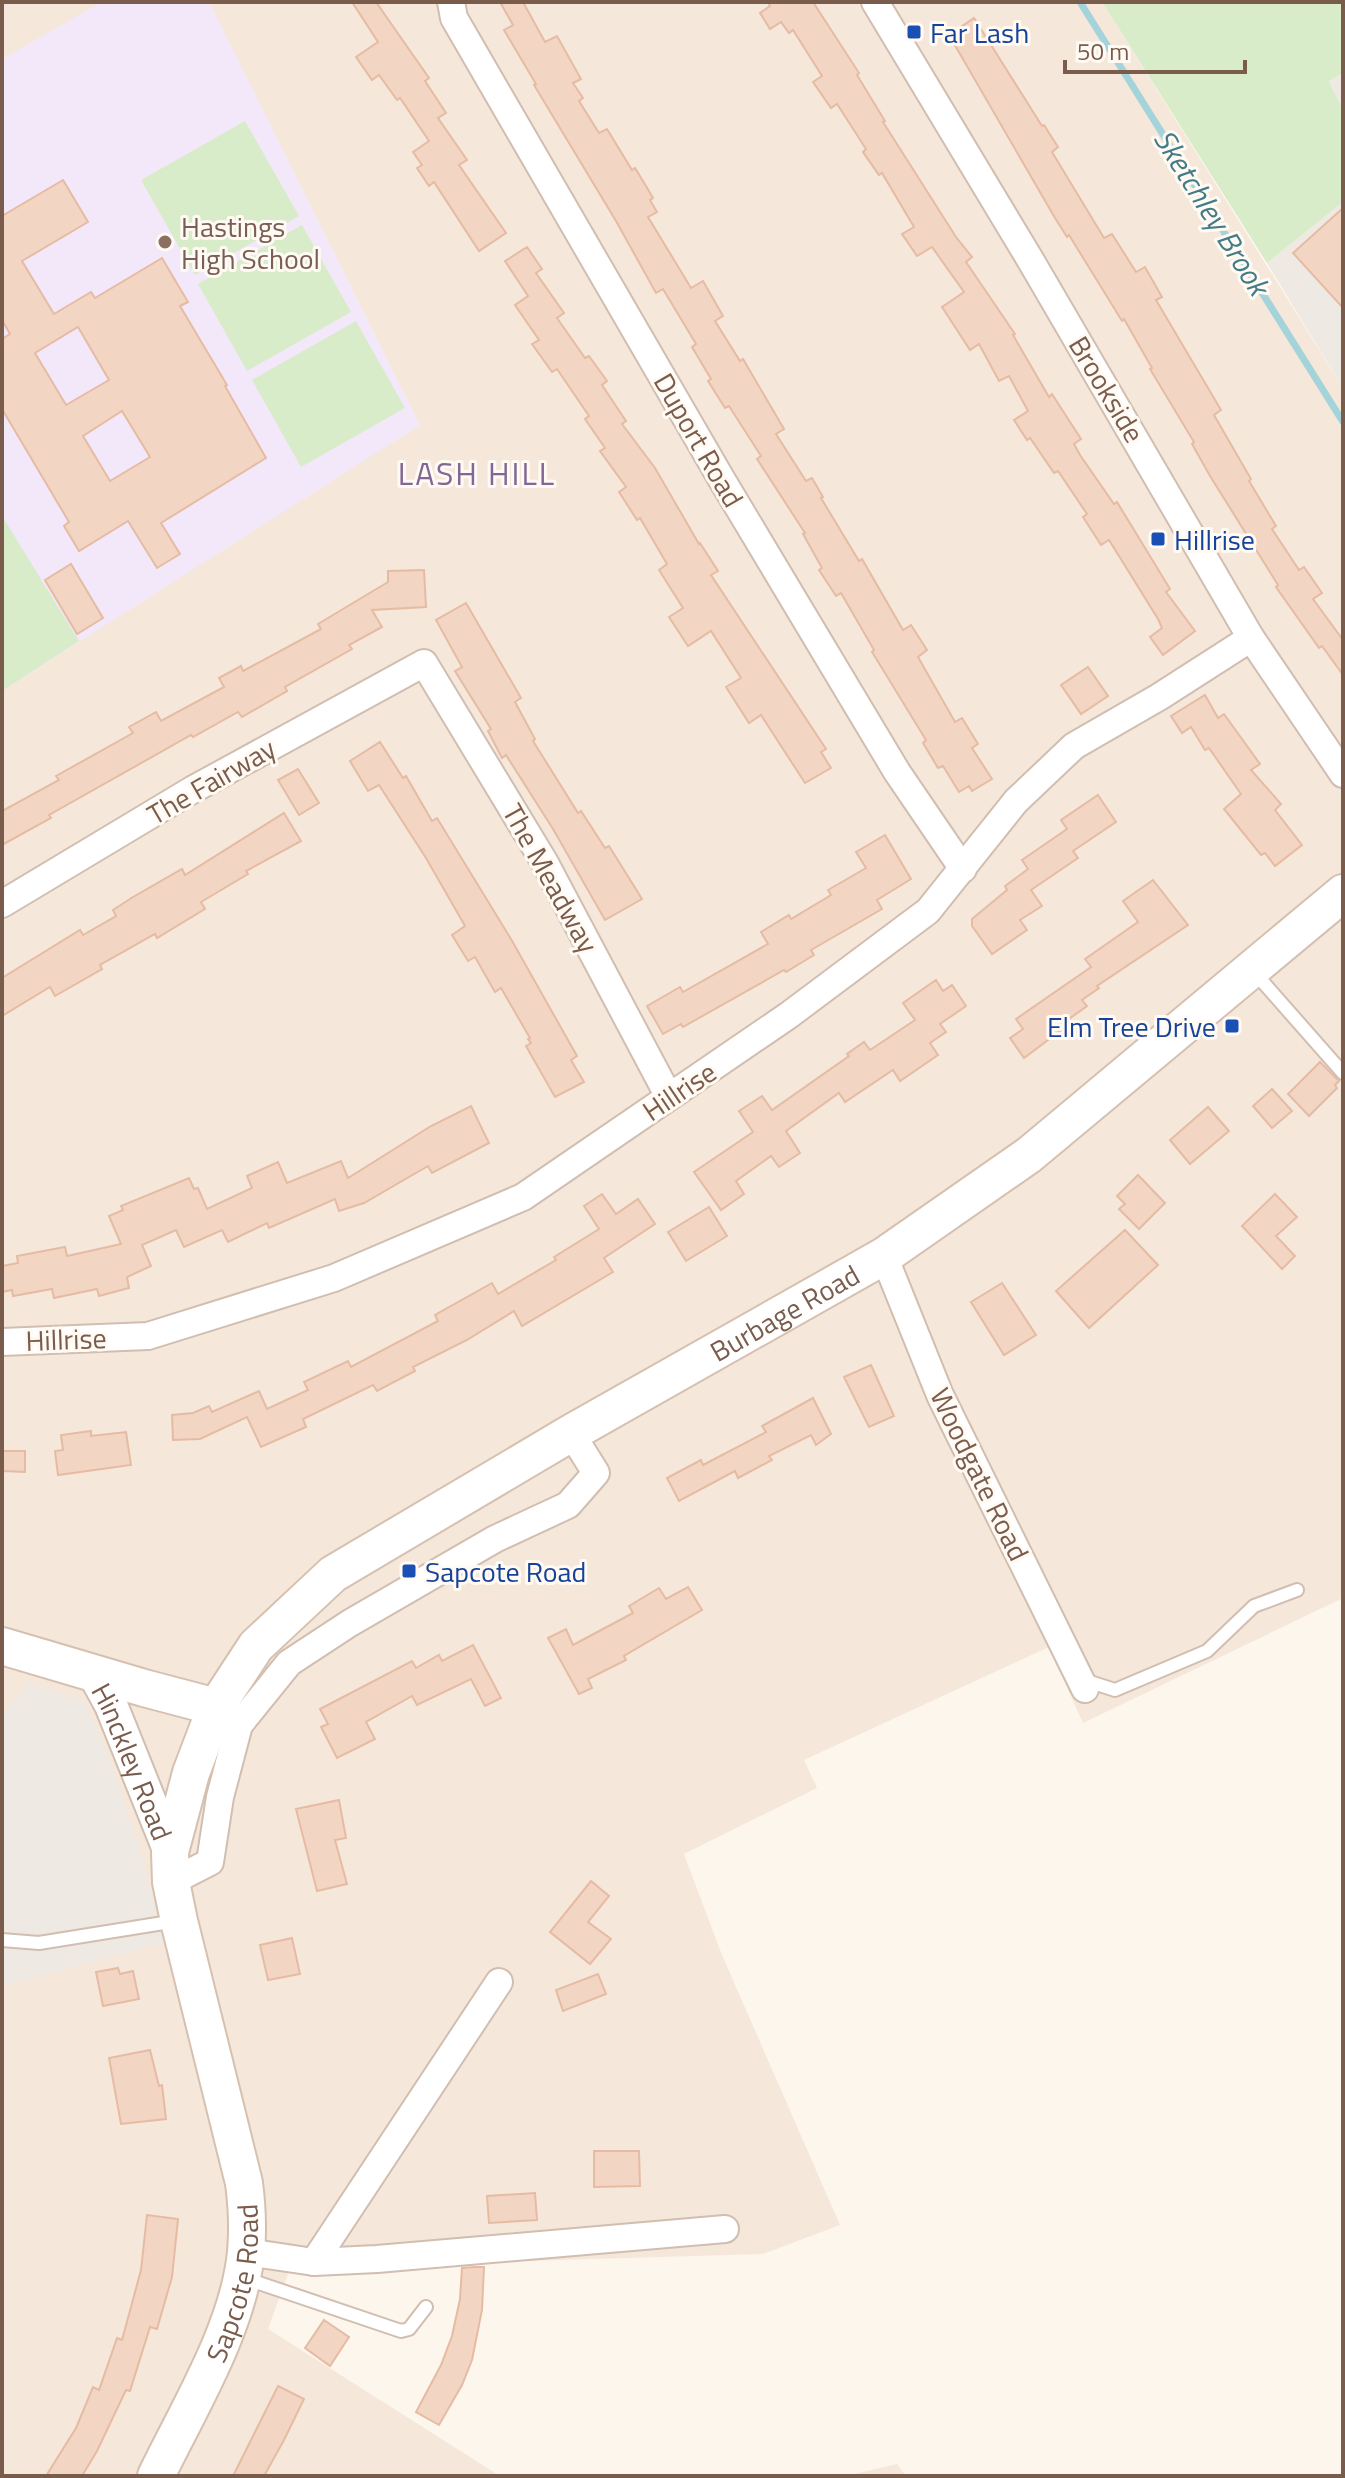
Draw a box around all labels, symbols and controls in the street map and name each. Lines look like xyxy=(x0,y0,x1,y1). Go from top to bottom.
place label: Far Lash xyxy=(930,11,1029,54)
marker: Far Lash xyxy=(905,23,923,41)
scale bar xyxy=(1065,24,1245,74)
text: 50 m xyxy=(1077,33,1129,69)
water label: Sketchley Brook xyxy=(1143,120,1283,307)
place label: Hastings High School xyxy=(181,205,320,280)
marker: Hastings High School xyxy=(156,233,174,251)
street label: Brookside xyxy=(1058,327,1156,451)
street label: Duport Road xyxy=(643,365,755,515)
district label: LASH HILL xyxy=(398,449,556,497)
place label: Hillrise xyxy=(1174,518,1255,561)
marker: Hillrise xyxy=(1149,530,1167,548)
street label: The Fairway xyxy=(139,727,283,835)
street label: The Meadway xyxy=(492,795,610,961)
place label: Elm Tree Drive xyxy=(1047,1005,1216,1048)
marker: Elm Tree Drive xyxy=(1223,1017,1241,1035)
street label: Hillrise xyxy=(633,1051,725,1131)
street label: Burbage Road xyxy=(701,1253,867,1372)
street label: Hillrise xyxy=(25,1316,107,1362)
street label: Woodgate Road xyxy=(920,1380,1040,1568)
place label: Sapcote Road xyxy=(425,1550,586,1593)
marker: Sapcote Road xyxy=(400,1562,418,1580)
street label: Hinckley Road xyxy=(81,1675,184,1846)
street label: Sapcote Road xyxy=(194,2203,269,2369)

